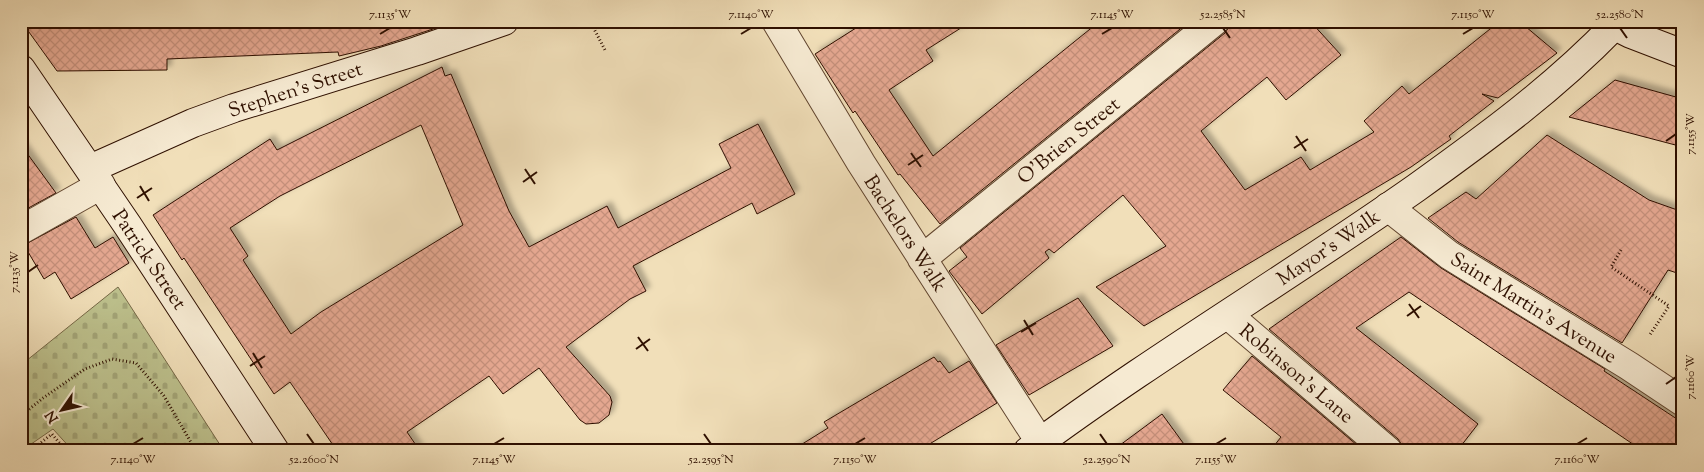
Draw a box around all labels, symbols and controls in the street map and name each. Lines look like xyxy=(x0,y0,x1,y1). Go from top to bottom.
text: 7.1135°W xyxy=(369,6,412,24)
text: 7.1140°W xyxy=(728,6,774,24)
text: 7.1145°W xyxy=(1090,6,1134,24)
text: 52.2585°N xyxy=(1199,6,1246,24)
text: 7.1150°W xyxy=(1451,6,1495,24)
text: 52.2580°N xyxy=(1595,6,1644,24)
street label: Stephen's Street xyxy=(225,56,367,127)
street label: O'Brien Street xyxy=(1012,91,1127,193)
text: 7.1155°W xyxy=(1682,113,1700,155)
street label: Bachelors Walk xyxy=(855,170,953,299)
street label: Patrick Street xyxy=(104,204,192,317)
street label: Mayor's Walk xyxy=(1272,204,1387,294)
street label: Saint Martin's Avenue xyxy=(1444,246,1622,372)
text: 7.1135°W xyxy=(6,250,24,293)
street label: Robinson's Lane xyxy=(1232,318,1359,432)
text: 7.1160°W xyxy=(1682,354,1700,400)
north arrow xyxy=(38,384,88,434)
text: N xyxy=(41,406,64,426)
text: 7.1140°W xyxy=(110,451,156,469)
text: 52.2600°N xyxy=(288,451,339,469)
text: 7.1145°W xyxy=(472,451,516,469)
text: 52.2595°N xyxy=(687,451,734,469)
text: 7.1150°W xyxy=(833,451,877,469)
text: 52.2590°N xyxy=(1082,451,1131,469)
text: 7.1155°W xyxy=(1195,451,1237,469)
text: 7.1160°W xyxy=(1554,451,1600,469)

